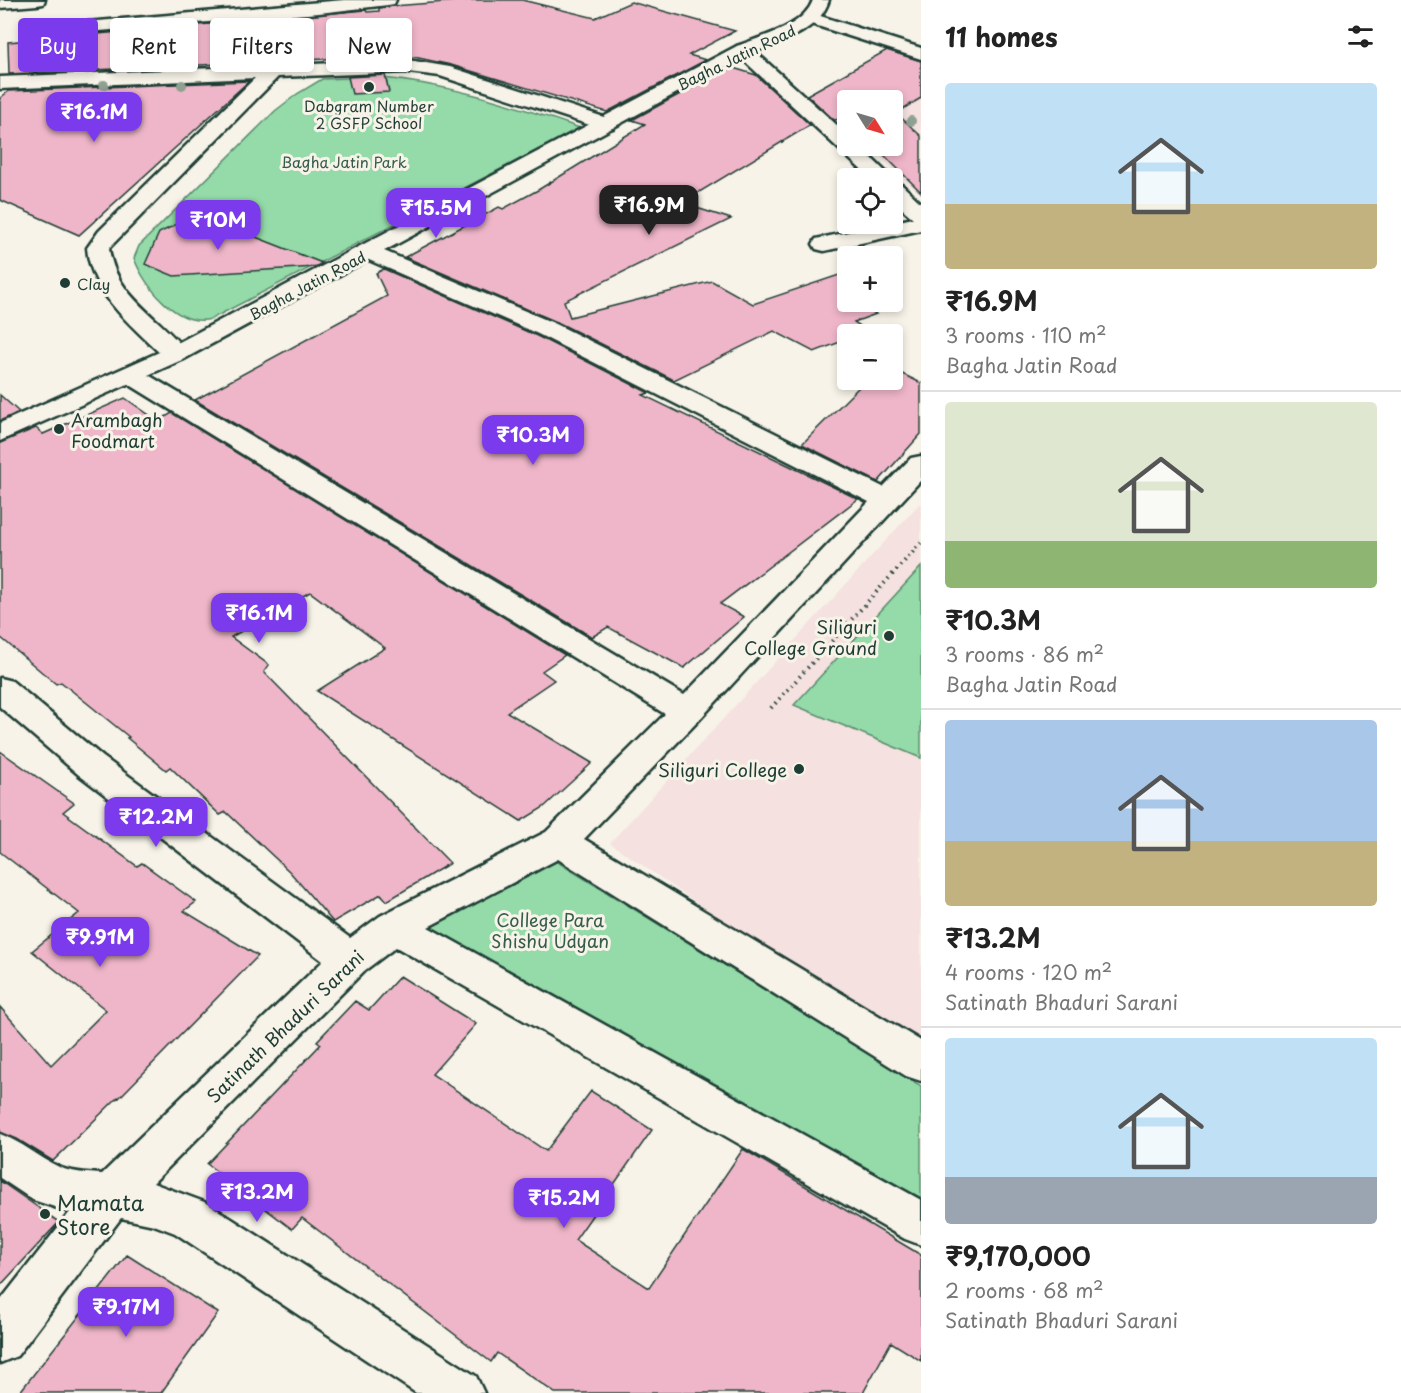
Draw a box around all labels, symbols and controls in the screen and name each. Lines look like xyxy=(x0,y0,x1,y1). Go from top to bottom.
text: 11 homes xyxy=(945,17,1058,56)
chip: Buy xyxy=(18,18,98,72)
chip: Rent xyxy=(110,18,198,72)
chip: Filters xyxy=(210,18,314,72)
chip: New xyxy=(326,18,412,72)
street label: Bagha Jatin Road xyxy=(673,18,799,96)
icon: filters xyxy=(1344,20,1377,53)
marker: Dabgram Number 2 GSFP School xyxy=(362,80,376,94)
north arrow xyxy=(837,90,903,156)
map controls xyxy=(837,90,903,390)
pin: ₹16.1M xyxy=(45,92,143,143)
place label: Dabgram Number 2 GSFP School xyxy=(304,94,434,134)
text: ₹16.1M xyxy=(60,96,128,126)
icon: home xyxy=(1107,122,1215,230)
park label: Bagha Jatin Park xyxy=(281,150,407,173)
button: locate xyxy=(837,168,903,234)
pin: ₹16.9M xyxy=(600,185,698,236)
pin: ₹15.5M xyxy=(387,188,485,239)
text: ₹16.9M xyxy=(613,189,685,219)
text: ₹15.5M xyxy=(400,192,472,222)
pin: ₹10M xyxy=(182,200,254,251)
text: ₹10M xyxy=(190,204,246,234)
street label: Bagha Jatin Road xyxy=(244,244,370,326)
button: + xyxy=(837,246,903,312)
place label: Clay xyxy=(77,272,110,295)
marker: Clay xyxy=(58,276,72,290)
text: ₹16.9M xyxy=(945,281,1038,320)
text: 3 rooms · 110 m² xyxy=(945,320,1107,350)
button: − xyxy=(837,324,903,390)
text: Bagha Jatin Road xyxy=(945,350,1118,380)
place label: Arambagh Foodmart xyxy=(71,406,163,454)
pin: ₹10.3M xyxy=(484,415,582,466)
text: ₹10.3M xyxy=(496,419,570,449)
marker: Arambagh Foodmart xyxy=(52,422,66,436)
icon: home xyxy=(1107,441,1215,549)
pin: ₹16.1M xyxy=(210,593,308,644)
text: ₹16.1M xyxy=(225,597,293,627)
text: ₹10.3M xyxy=(945,600,1041,639)
place label: Siliguri College Ground xyxy=(744,613,877,661)
marker: Siliguri College Ground xyxy=(882,629,896,643)
text: 3 rooms · 86 m² xyxy=(945,639,1104,669)
text: Bagha Jatin Road xyxy=(945,669,1118,699)
place label: Siliguri College xyxy=(658,756,787,783)
icon: home xyxy=(1107,759,1215,867)
marker: Siliguri College xyxy=(792,762,806,776)
pin: ₹12.2M xyxy=(107,797,205,848)
text: ₹12.2M xyxy=(119,801,193,831)
park label: College Para Shishu Udyan xyxy=(491,906,609,954)
pin: ₹9.91M xyxy=(51,917,149,968)
text: ₹13.2M xyxy=(945,918,1041,957)
text: ₹9.91M xyxy=(65,921,135,951)
street label: Satinath Bhaduri Sarani xyxy=(200,943,370,1109)
text: 4 rooms · 120 m² xyxy=(945,957,1112,987)
text: Satinath Bhaduri Sarani xyxy=(945,987,1178,1017)
icon: home xyxy=(1107,1077,1215,1185)
pin: ₹13.2M xyxy=(208,1172,306,1223)
text: ₹13.2M xyxy=(220,1176,294,1206)
pin: ₹15.2M xyxy=(515,1178,613,1229)
text: ₹15.2M xyxy=(528,1182,600,1212)
place label: Mamata Store xyxy=(57,1186,145,1242)
marker: Mamata Store xyxy=(38,1207,52,1221)
text: ₹9,170,000 xyxy=(945,1236,1091,1275)
text: 2 rooms · 68 m² xyxy=(945,1275,1104,1305)
pin: ₹9.17M xyxy=(77,1287,175,1338)
text: ₹9.17M xyxy=(92,1291,160,1321)
text: Satinath Bhaduri Sarani xyxy=(945,1305,1178,1335)

